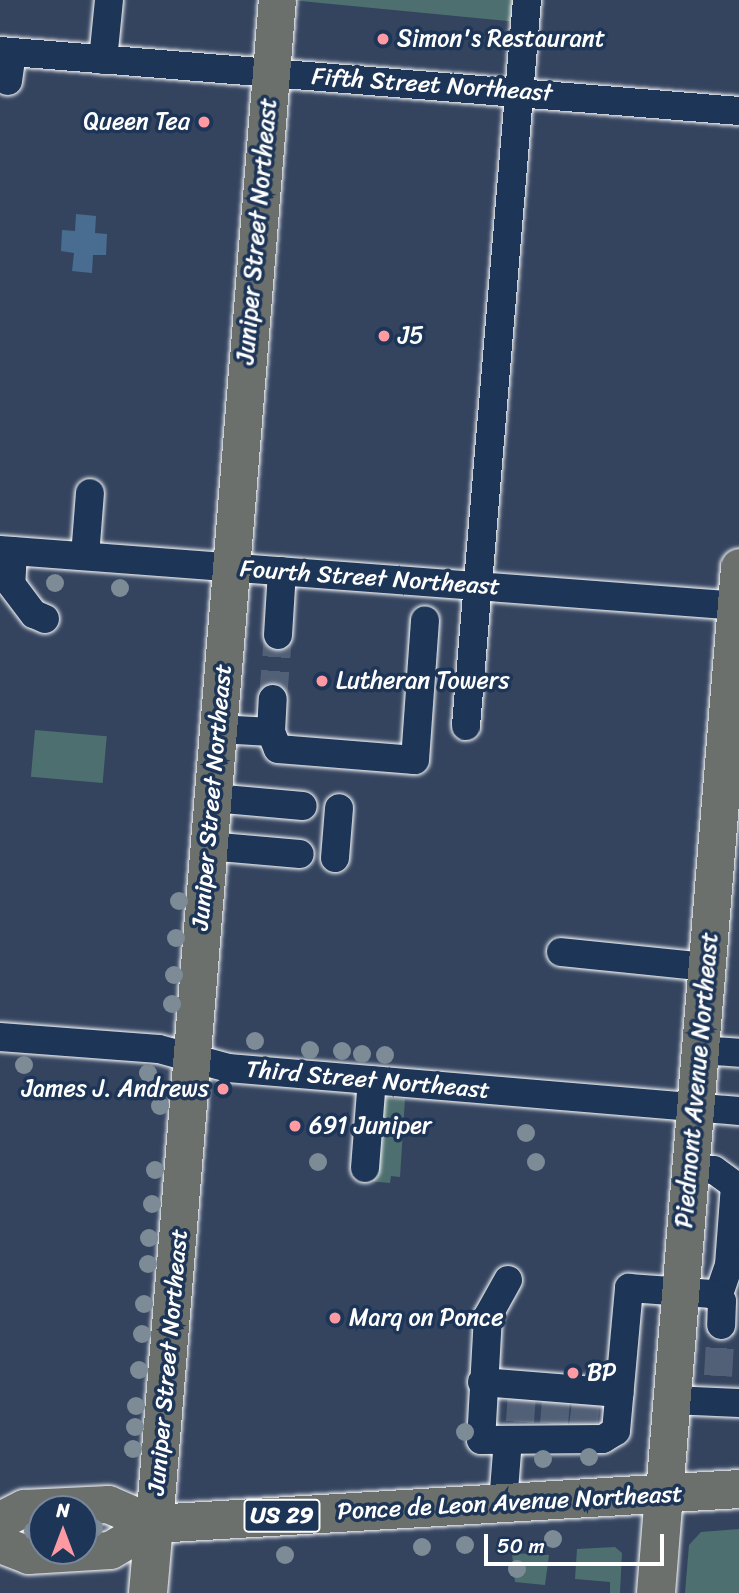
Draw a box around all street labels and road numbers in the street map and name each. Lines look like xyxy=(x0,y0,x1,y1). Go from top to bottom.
street label: Fifth Street Northeast xyxy=(310,62,554,108)
street label: Juniper Street Northeast xyxy=(231,96,283,366)
street label: Fourth Street Northeast xyxy=(239,555,501,601)
street label: Juniper Street Northeast xyxy=(186,662,238,932)
street label: Piedmont Avenue Northeast xyxy=(670,931,724,1229)
street label: Third Street Northeast xyxy=(245,1055,491,1105)
street label: Juniper Street Northeast xyxy=(142,1227,194,1497)
street label: Ponce de Leon Avenue Northeast xyxy=(336,1480,684,1526)
road number: US 29 xyxy=(242,1497,322,1536)

